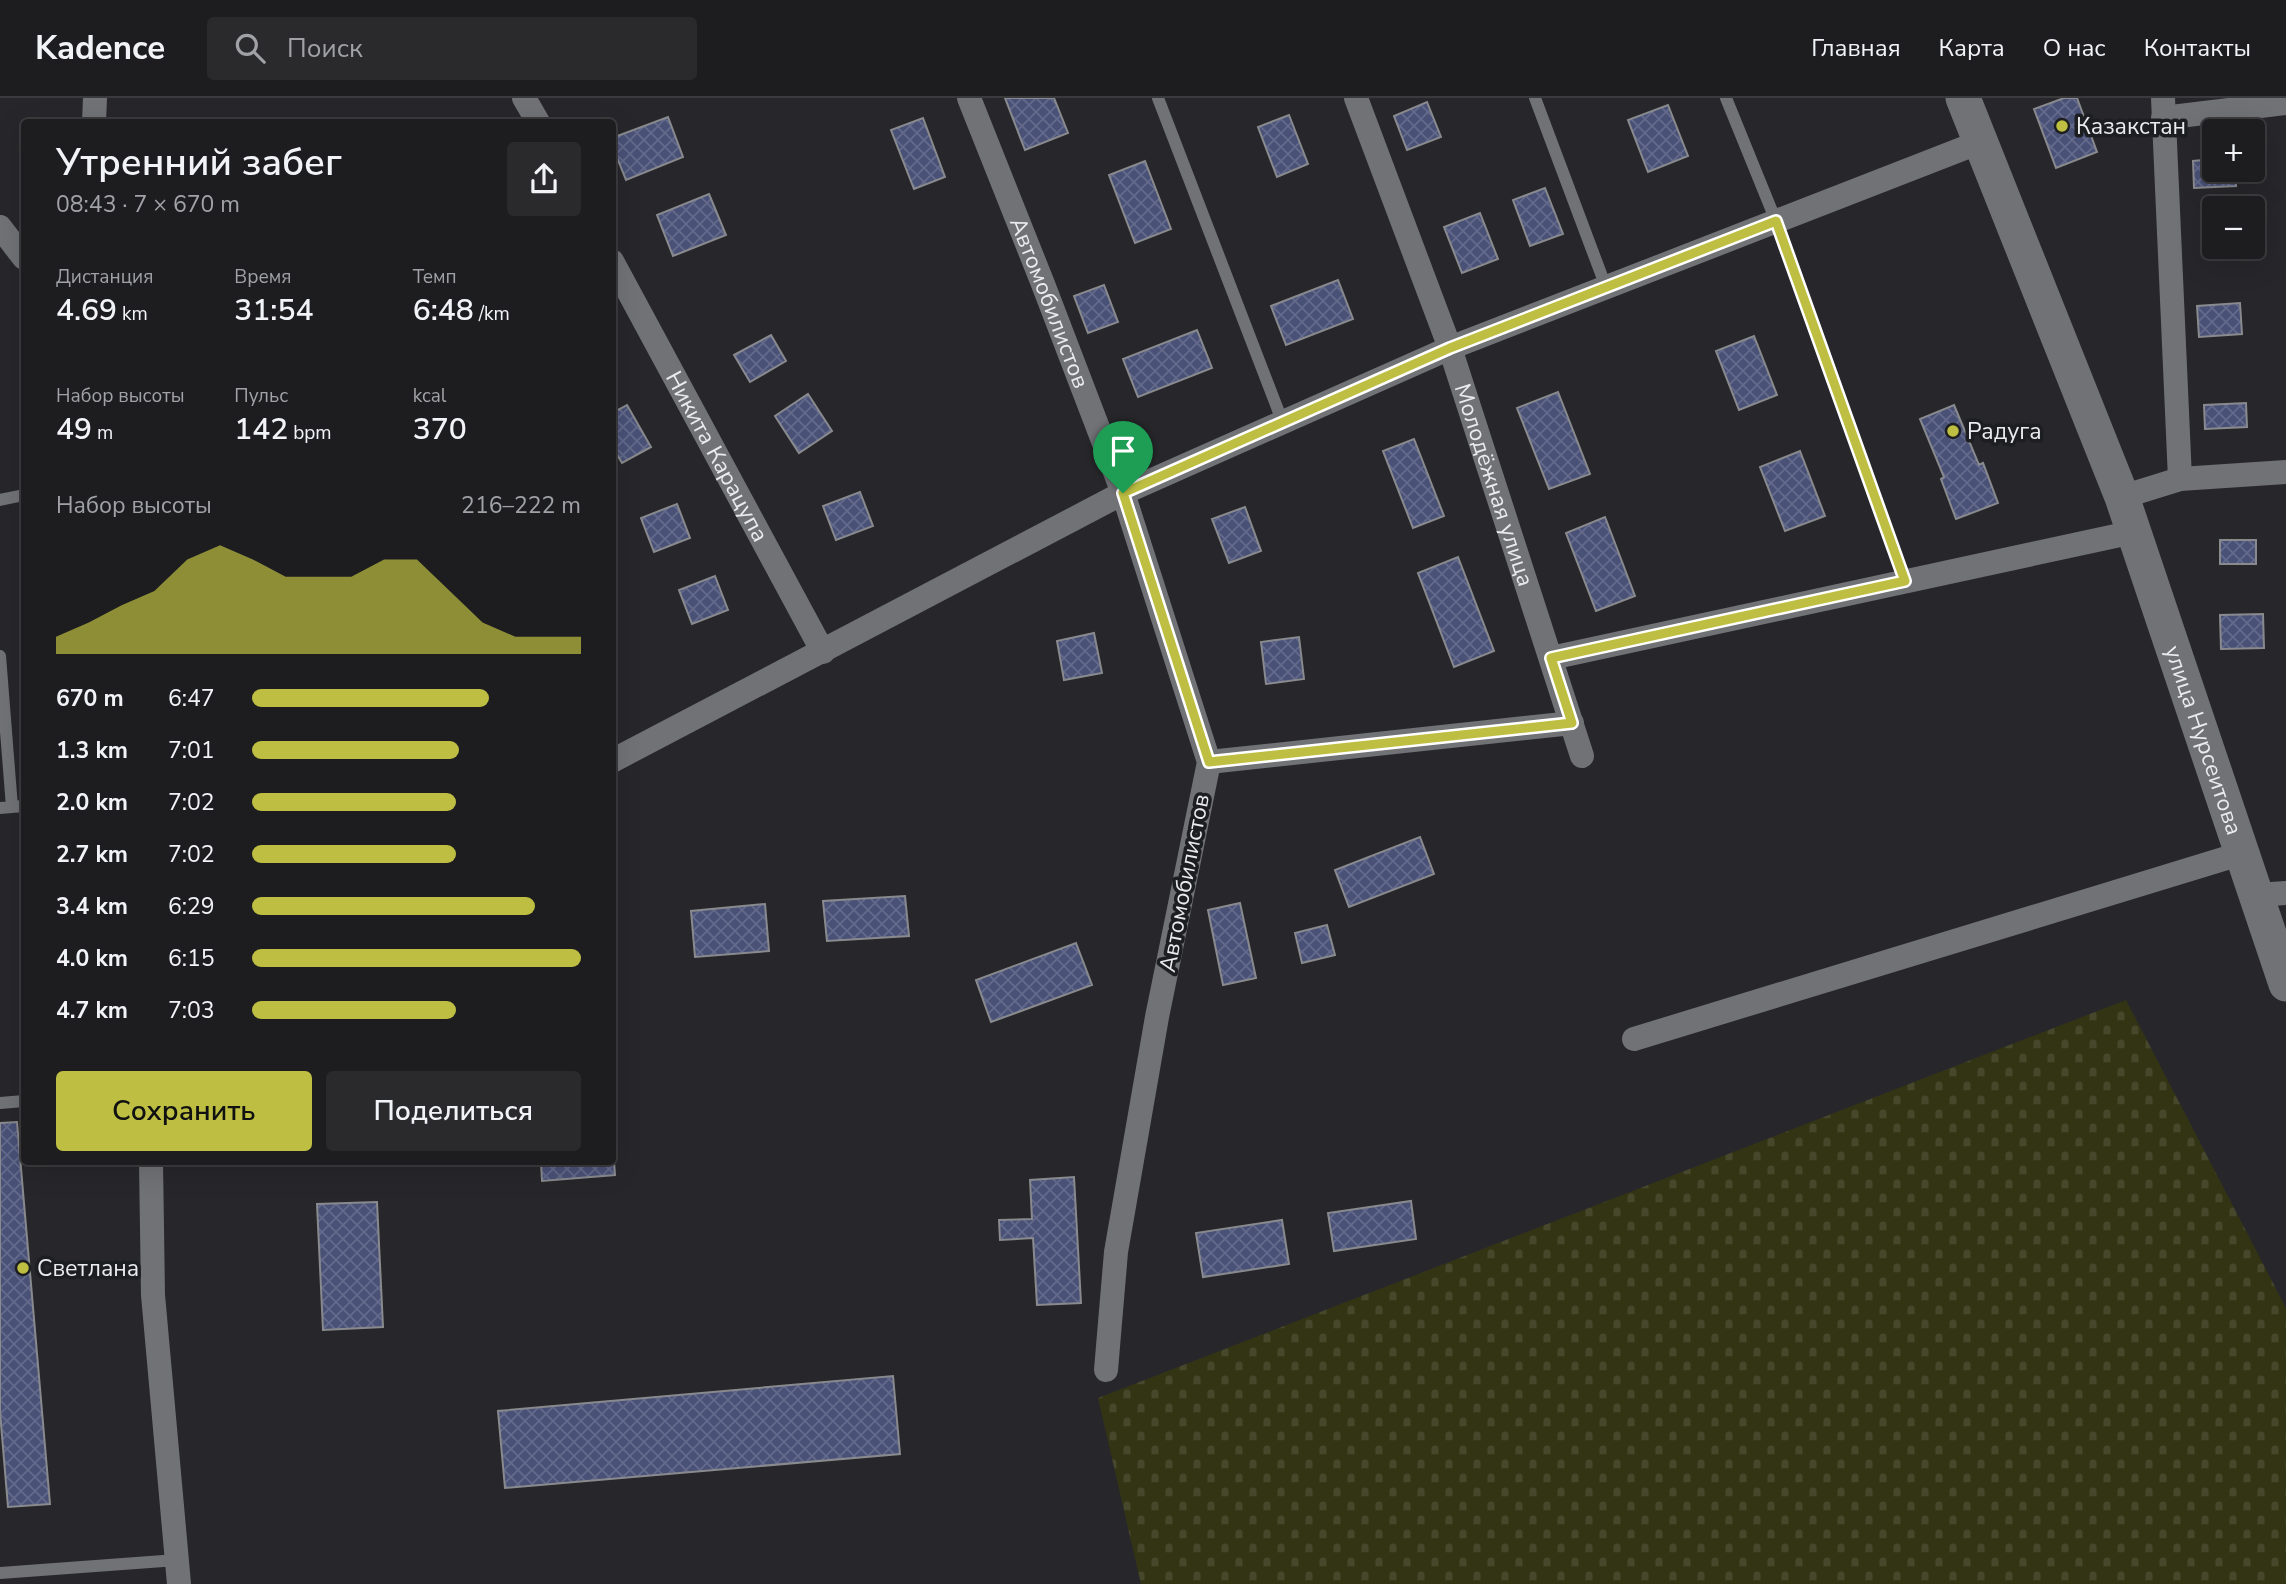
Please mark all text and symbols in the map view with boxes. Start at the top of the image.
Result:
search box [207,17,697,80]
text: Kadence [35,26,165,71]
icon: search [231,29,269,67]
text: Поиск [287,31,363,66]
text: Главная [1811,32,1901,64]
text: Карта [1939,32,2005,64]
text: О нас [2043,32,2106,64]
text: Контакты [2144,32,2251,64]
place label: Казакстан [2076,111,2186,142]
marker: Казакстан [2054,118,2070,134]
map controls [2202,119,2265,259]
button: + [2202,119,2265,182]
text: Утренний забег [56,137,342,188]
button: share [507,142,581,216]
text: 08:43 · 7 × 670 m [56,189,240,220]
button: − [2202,196,2265,259]
street label: Автомобилистов [1002,213,1096,393]
text: Дистанция [56,264,153,290]
text: Время [234,264,292,290]
text: Темп [413,264,457,290]
text: 4.69 [56,290,117,331]
text: 31:54 [234,290,313,331]
text: 6:48 [413,290,474,331]
text: km [117,301,148,327]
text: /km [474,301,510,327]
street label: Никита Карацупа [658,366,776,548]
street label: Молодёжная улица [1447,380,1541,590]
text: Набор высоты [56,383,185,409]
text: Пульс [234,383,288,409]
text: kcal [413,383,446,409]
text: 49 [56,409,92,450]
text: 142 [234,409,288,450]
text: 370 [413,409,467,450]
place label: Радуга [1967,416,2042,447]
text: m [92,420,113,446]
text: bpm [288,420,332,446]
pin [1093,421,1153,493]
marker: Радуга [1945,423,1961,439]
icon: arrive [1104,432,1142,470]
text: Набор высоты [56,490,212,521]
text: 216–222 m [461,490,581,521]
street label: улица Нурсеитова [2157,641,2250,839]
text: 670 m [56,683,124,714]
text: 6:47 [168,683,215,714]
text: 1.3 km [56,735,128,766]
text: 7:01 [168,735,215,766]
text: 2.0 km [56,787,128,818]
text: 7:02 [168,787,215,818]
street label: Автомобилистов [1152,791,1217,975]
text: 2.7 km [56,839,128,870]
text: 7:02 [168,839,215,870]
text: 3.4 km [56,891,128,922]
text: 6:29 [168,891,215,922]
text: 4.0 km [56,943,128,974]
text: 6:15 [168,943,215,974]
text: 4.7 km [56,995,128,1026]
text: 7:03 [168,995,215,1026]
button: Сохранить [56,1071,312,1151]
button: Поделиться [326,1071,581,1151]
place label: Светлана [37,1253,139,1284]
marker: Светлана [15,1260,31,1276]

